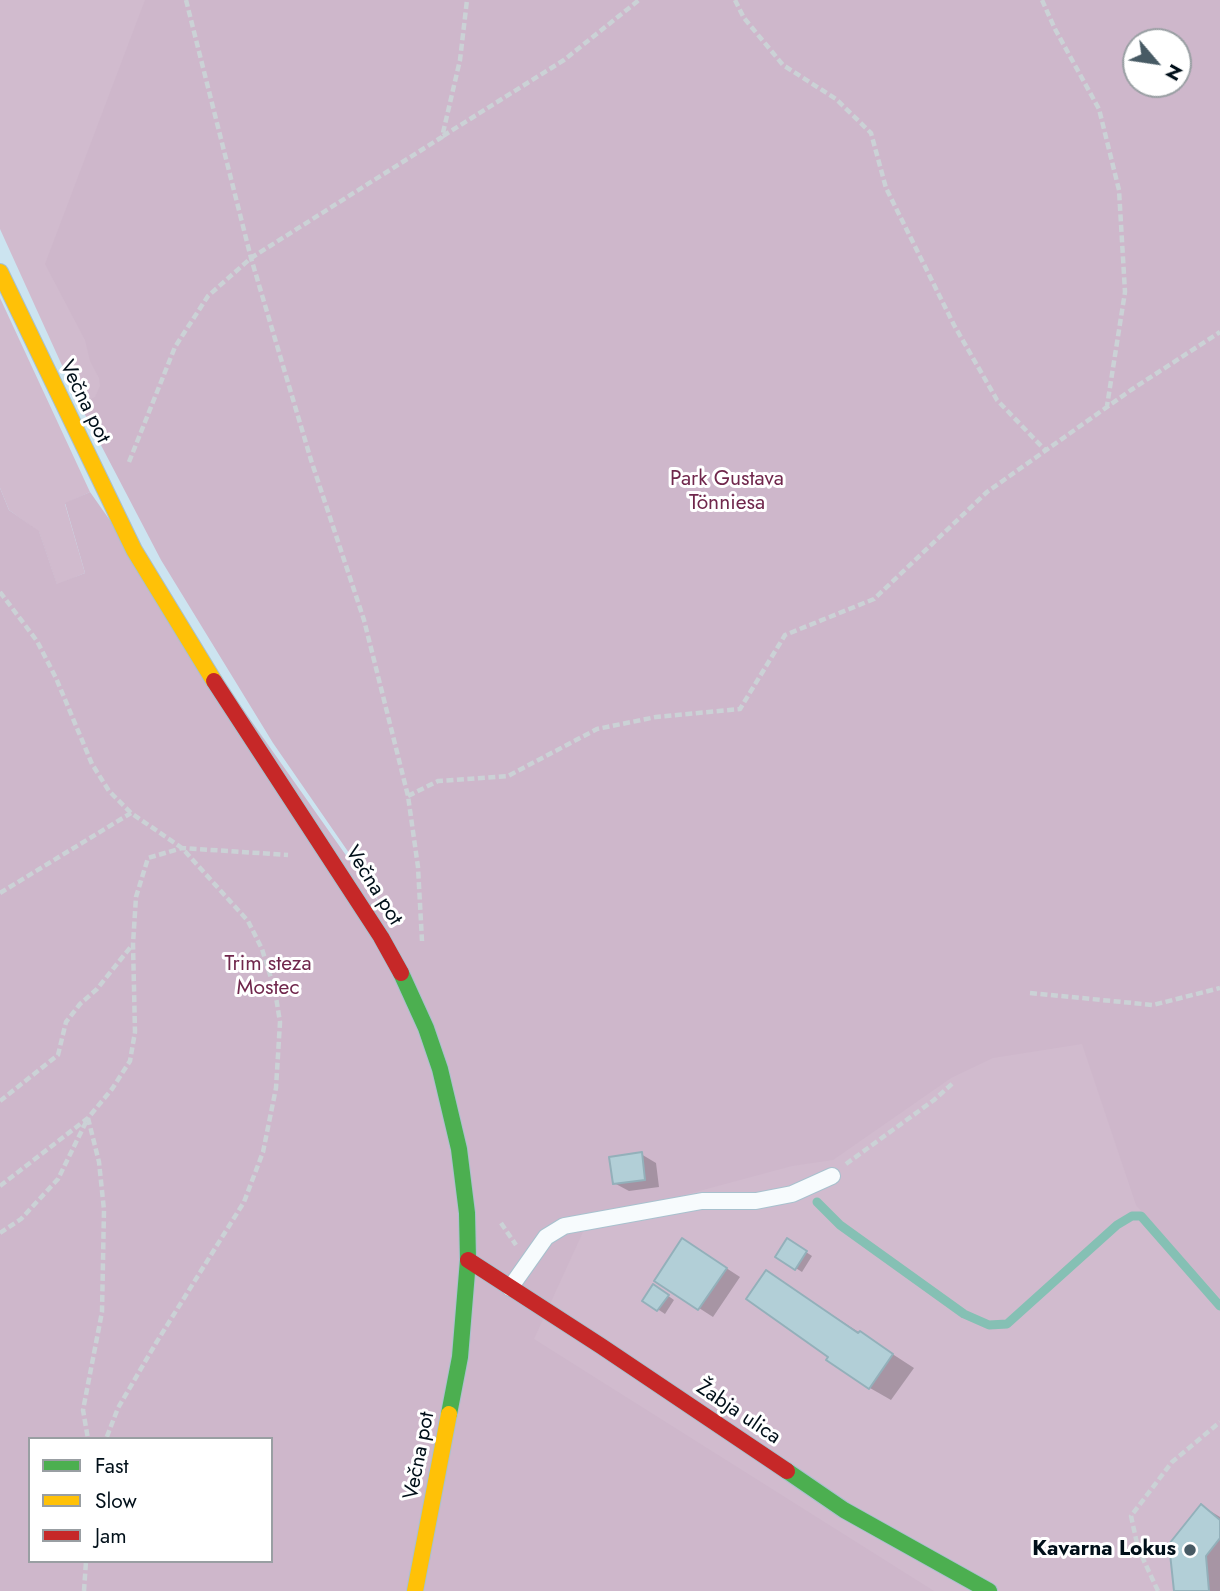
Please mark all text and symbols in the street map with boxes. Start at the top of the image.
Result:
north arrow [1122,28,1192,98]
text: N [1159,59,1190,86]
street label: Večna pot [53,357,115,447]
park label: Park Gustava Tönniesa [670,467,784,517]
street label: Večna pot [339,842,407,930]
park label: Trim steza Mostec [224,952,312,1002]
street label: Žabja ulica [691,1376,785,1450]
street label: Večna pot [399,1410,441,1502]
legend [28,1437,273,1563]
text: Fast [95,1451,128,1481]
text: Slow [95,1486,137,1516]
text: Jam [95,1521,127,1551]
place label: Kavarna Lokus [1032,1537,1176,1563]
marker: Kavarna Lokus [1182,1542,1198,1558]

